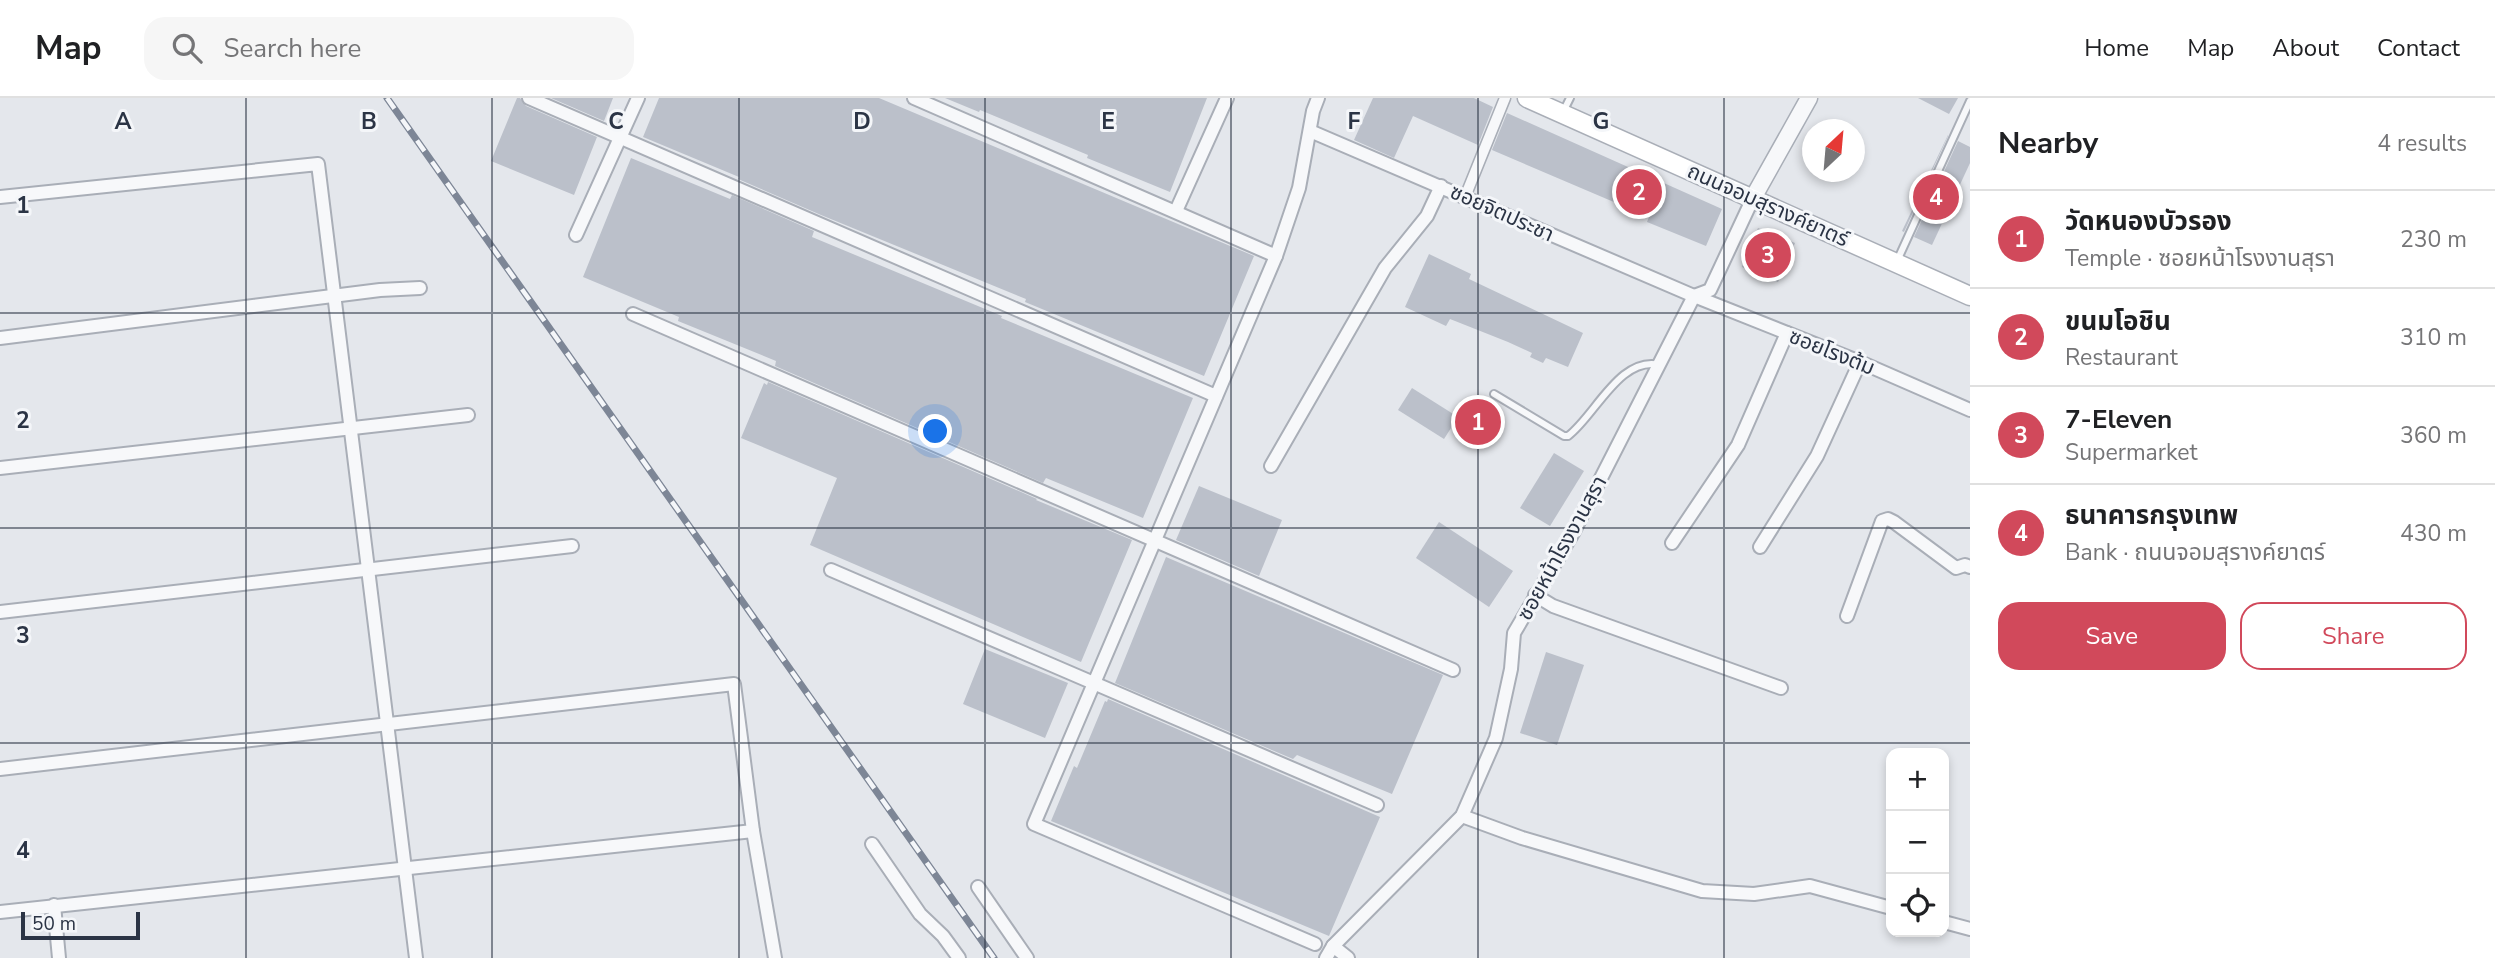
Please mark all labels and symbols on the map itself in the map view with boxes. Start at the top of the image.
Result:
text: A [114,106,132,137]
text: B [361,106,377,137]
text: C [608,106,624,137]
text: D [853,106,871,137]
text: E [1101,106,1115,137]
text: F [1348,106,1361,137]
text: G [1593,106,1609,137]
north arrow [1802,119,1865,182]
street label: ถนนจอมสุรางค์ยาตร์ [1683,157,1854,254]
pin: 2 [1616,166,1662,218]
pin: 4 [1913,171,1959,223]
street label: ซอยจิตประชา [1446,178,1558,248]
text: 1 [16,190,30,221]
pin: 3 [1745,229,1791,281]
street label: ซอยโรงต้ม [1785,322,1879,382]
pin: 1 [1455,396,1501,448]
text: 2 [16,405,30,436]
your location [918,414,952,448]
street label: ซอยหน้าโรงงานสุรา [1511,471,1613,625]
text: 3 [16,620,30,651]
text: 4 [16,835,30,866]
scale bar [21,909,140,941]

